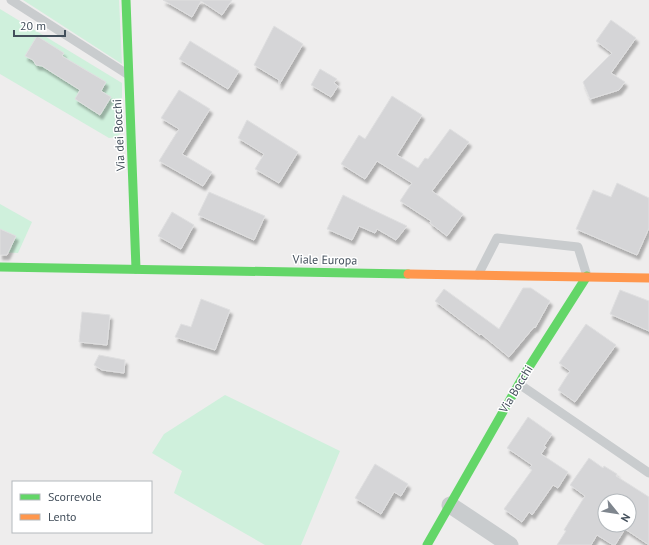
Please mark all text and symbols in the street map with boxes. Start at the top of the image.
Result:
scale bar [14,12,65,38]
text: 20 m [20,18,46,33]
street label: Via dei Bocchi [109,99,128,172]
street label: Viale Europa [292,251,357,268]
street label: Via Bocchi [495,362,536,416]
legend [12,481,152,533]
text: Scorrevole [48,489,102,504]
north arrow [597,493,637,533]
text: Lento [48,509,77,524]
text: N [618,511,634,525]

